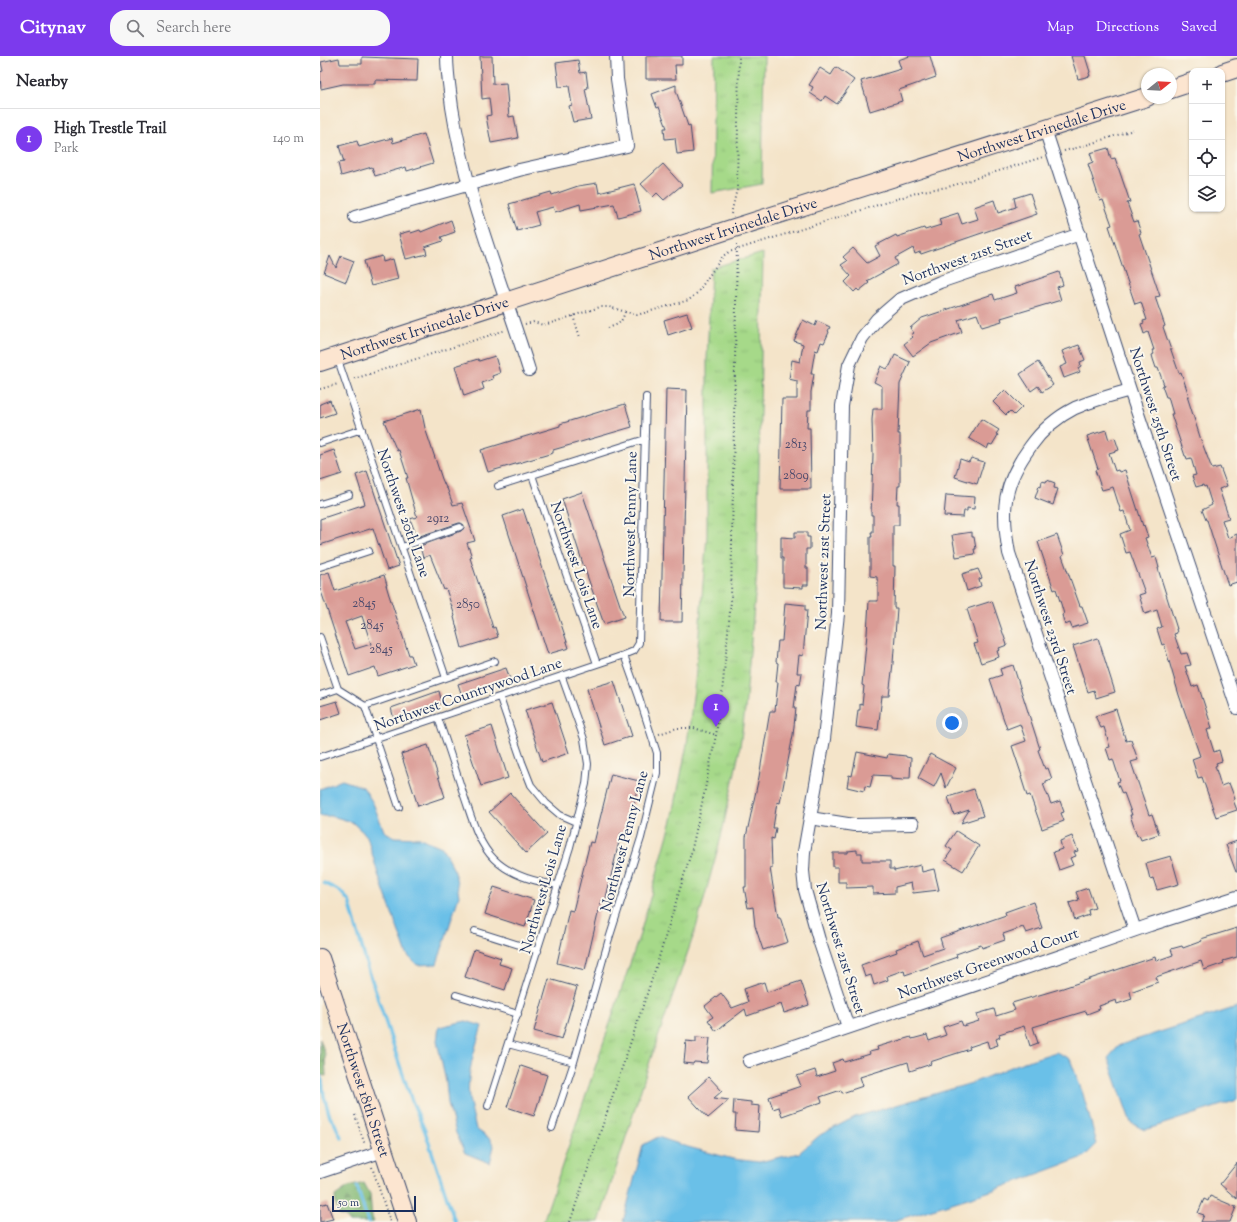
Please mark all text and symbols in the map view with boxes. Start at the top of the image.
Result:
search box [110,10,390,46]
text: Citynav [20,15,86,42]
icon: search [124,17,146,39]
text: Search here [156,18,231,39]
text: Map [1047,18,1074,38]
text: Directions [1096,18,1159,38]
text: Saved [1181,18,1217,38]
north arrow [1141,68,1177,104]
map controls [1189,68,1225,212]
button: + [1189,68,1225,104]
text: Nearby [16,70,68,94]
street label: Northwest Irvinedale Drive [955,95,1129,168]
button: − [1189,104,1225,140]
text: High Trestle Trail [54,119,167,140]
text: 1 [27,130,31,148]
text: 140 m [273,130,304,148]
text: Park [54,140,79,158]
button: locate [1189,140,1225,176]
button: layers [1189,176,1225,212]
street label: Northwest Irvinedale Drive [647,193,820,267]
street label: Northwest 21st Street [900,225,1035,292]
street label: Northwest Irvinedale Drive [338,293,512,367]
street label: Northwest 25th Street [1123,345,1186,484]
house number: 2813 [785,436,807,454]
street label: Northwest 20th Lane [371,446,434,581]
street label: Northwest Penny Lane [620,451,643,597]
house number: 2809 [783,467,809,485]
street label: Northwest 21st Street [812,494,837,631]
street label: Northwest Lois Lane [544,499,607,632]
house number: 2912 [427,510,449,528]
street label: Northwest 23rd Street [1018,557,1081,697]
house number: 2845 [352,595,376,613]
house number: 2850 [456,596,480,614]
house number: 2845 [360,617,384,635]
house number: 2845 [369,641,393,659]
street label: Northwest Countrywood Lane [372,653,565,737]
pin: 1 [703,694,729,727]
your location [942,713,962,733]
street label: Northwest Penny Lane [596,768,654,915]
street label: Northwest Lois Lane [516,822,573,957]
street label: Northwest 21st Street [810,880,870,1017]
street label: Northwest Greenwood Court [895,924,1082,1005]
street label: Northwest 18th Street [330,1021,394,1160]
scale bar [332,1194,416,1213]
text: 50 m [338,1195,359,1211]

